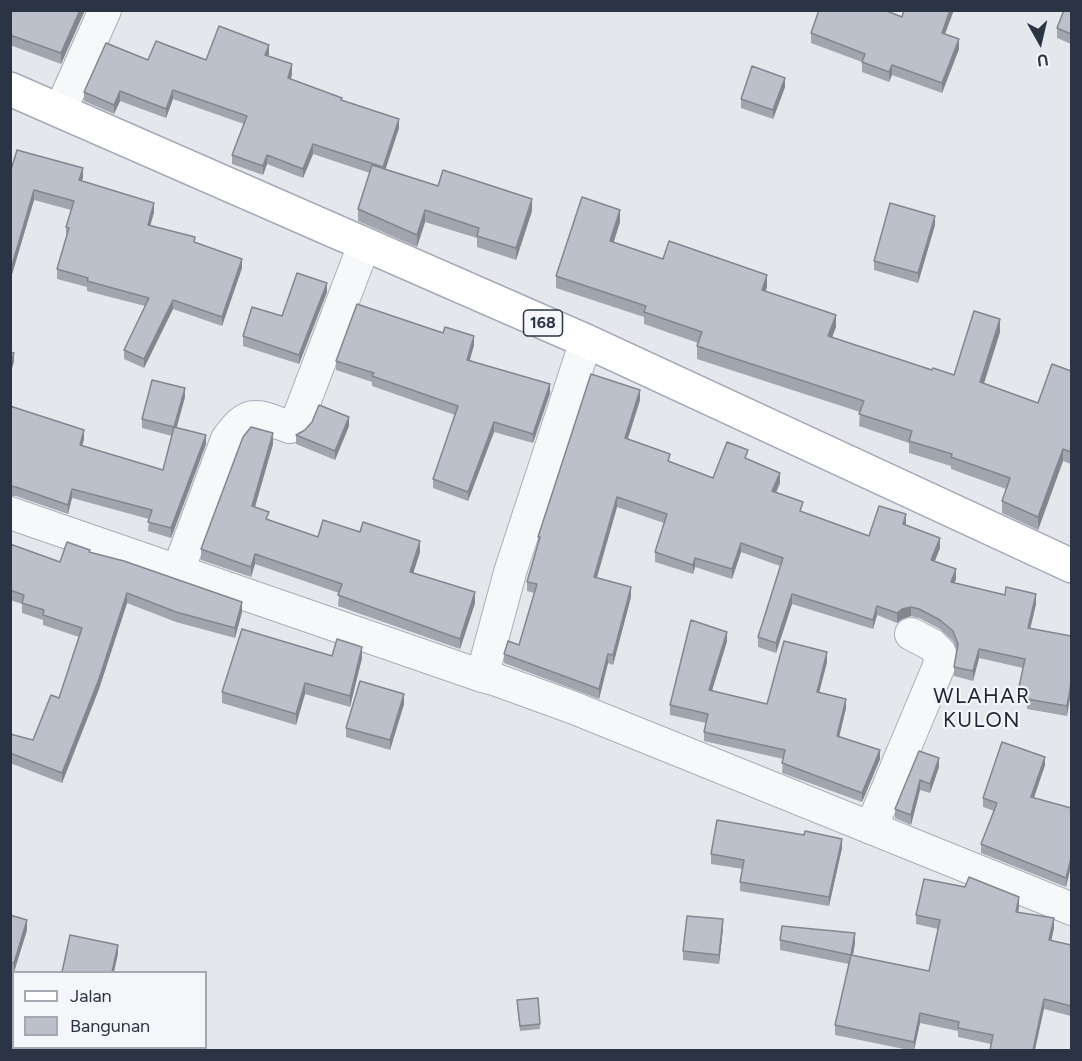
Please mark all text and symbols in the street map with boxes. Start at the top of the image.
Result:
north arrow [1010,12,1070,72]
text: U [1036,50,1049,71]
road number: 168 [524,310,562,336]
district label: WLAHAR KULON [933,684,1031,734]
legend [12,971,207,1049]
text: Jalan [70,985,112,1007]
text: Bangunan [70,1015,150,1037]

